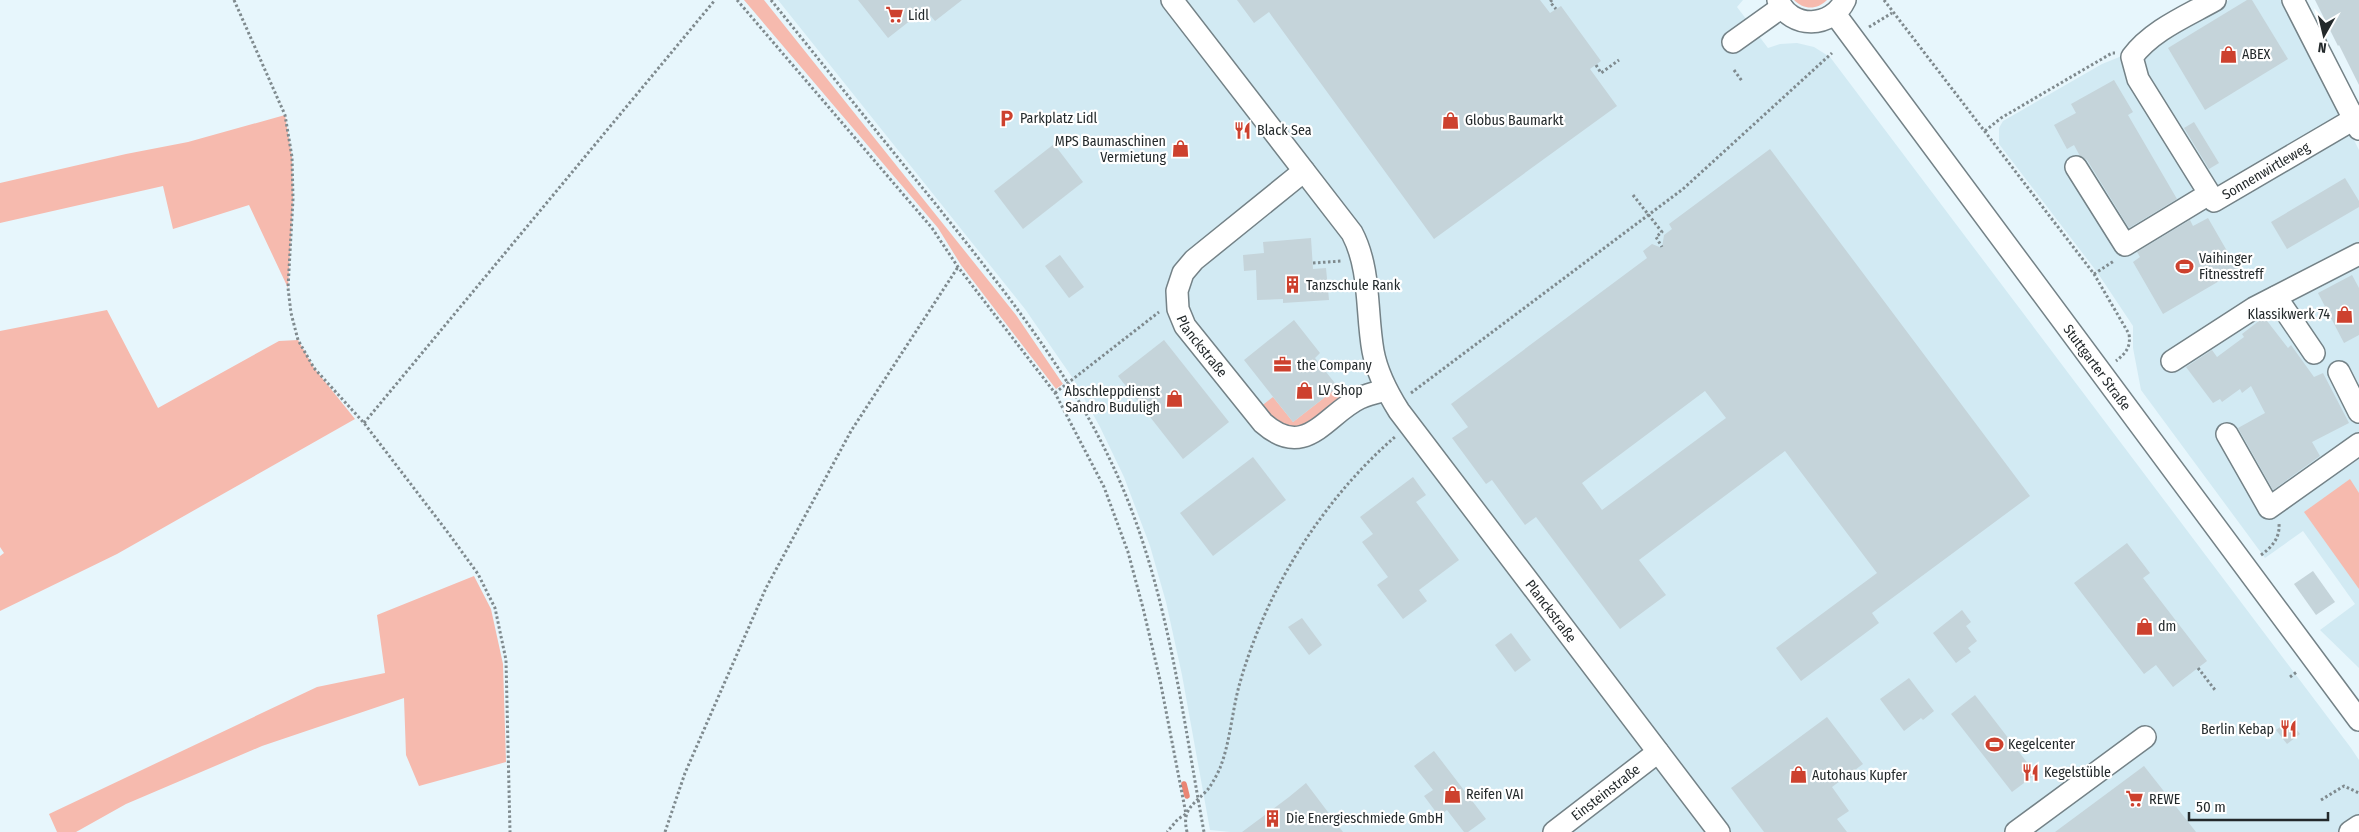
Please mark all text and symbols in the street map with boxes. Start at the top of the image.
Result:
supermarket icon: Lidl [884,5,904,25]
place label: Lidl [908,7,929,24]
north arrow [2299,10,2349,60]
text: N [2317,38,2328,56]
shop icon: ABEX [2218,44,2238,64]
place label: ABEX [2242,46,2271,63]
parking icon: Parkplatz Lidl [996,108,1016,128]
place label: Parkplatz Lidl [1020,110,1097,127]
shop icon: Globus Baumarkt [1441,110,1461,130]
place label: Globus Baumarkt [1465,112,1564,129]
restaurant icon: Black Sea [1233,120,1253,140]
place label: Black Sea [1257,122,1312,139]
place label: MPS Baumaschinen Vermietung [1055,133,1166,166]
shop icon: MPS Baumaschinen Vermietung [1170,139,1190,159]
street label: Sonnenwirtleweg [2219,139,2313,203]
place label: Vaihinger Fitnesstreff [2199,250,2265,283]
sports icon: Vaihinger Fitnesstreff [2175,256,2195,276]
building icon: Tanzschule Rank [1282,275,1302,295]
place label: Tanzschule Rank [1306,277,1401,294]
shop icon: Klassikwerk 74 [2334,304,2354,324]
place label: Klassikwerk 74 [2248,306,2330,323]
street label: Planckstraße [1173,313,1231,381]
street label: Stuttgarter Straße [2059,321,2134,414]
office icon: the Company [1273,355,1293,375]
place label: the Company [1297,357,1373,374]
shop icon: LV Shop [1294,380,1314,400]
place label: LV Shop [1318,382,1363,399]
place label: Abschleppdienst Sandro Buduligh [1065,383,1160,416]
shop icon: Abschleppdienst Sandro Buduligh [1164,389,1184,409]
street label: Planckstraße [1521,577,1580,646]
shop icon: dm [2134,616,2154,636]
place label: dm [2158,618,2176,635]
restaurant icon: Berlin Kebap [2278,719,2298,739]
place label: Berlin Kebap [2201,721,2274,738]
sports icon: Kegelcenter [1984,734,2004,754]
place label: Kegelcenter [2008,736,2075,753]
street label: Einsteinstraße [1568,761,1644,825]
restaurant icon: Kegelstüble [2020,762,2040,782]
place label: Kegelstüble [2044,764,2111,781]
shop icon: Autohaus Kupfer [1788,765,1808,785]
place label: Autohaus Kupfer [1812,767,1907,784]
shop icon: Reifen VAI [1442,784,1462,804]
place label: Reifen VAI [1466,786,1524,803]
supermarket icon: REWE [2125,789,2145,809]
scale bar [2189,790,2328,822]
place label: REWE [2149,791,2181,808]
text: 50 m [2196,798,2226,816]
building icon: Die Energieschmiede GmbH [1262,808,1282,828]
place label: Die Energieschmiede GmbH [1286,810,1443,827]

